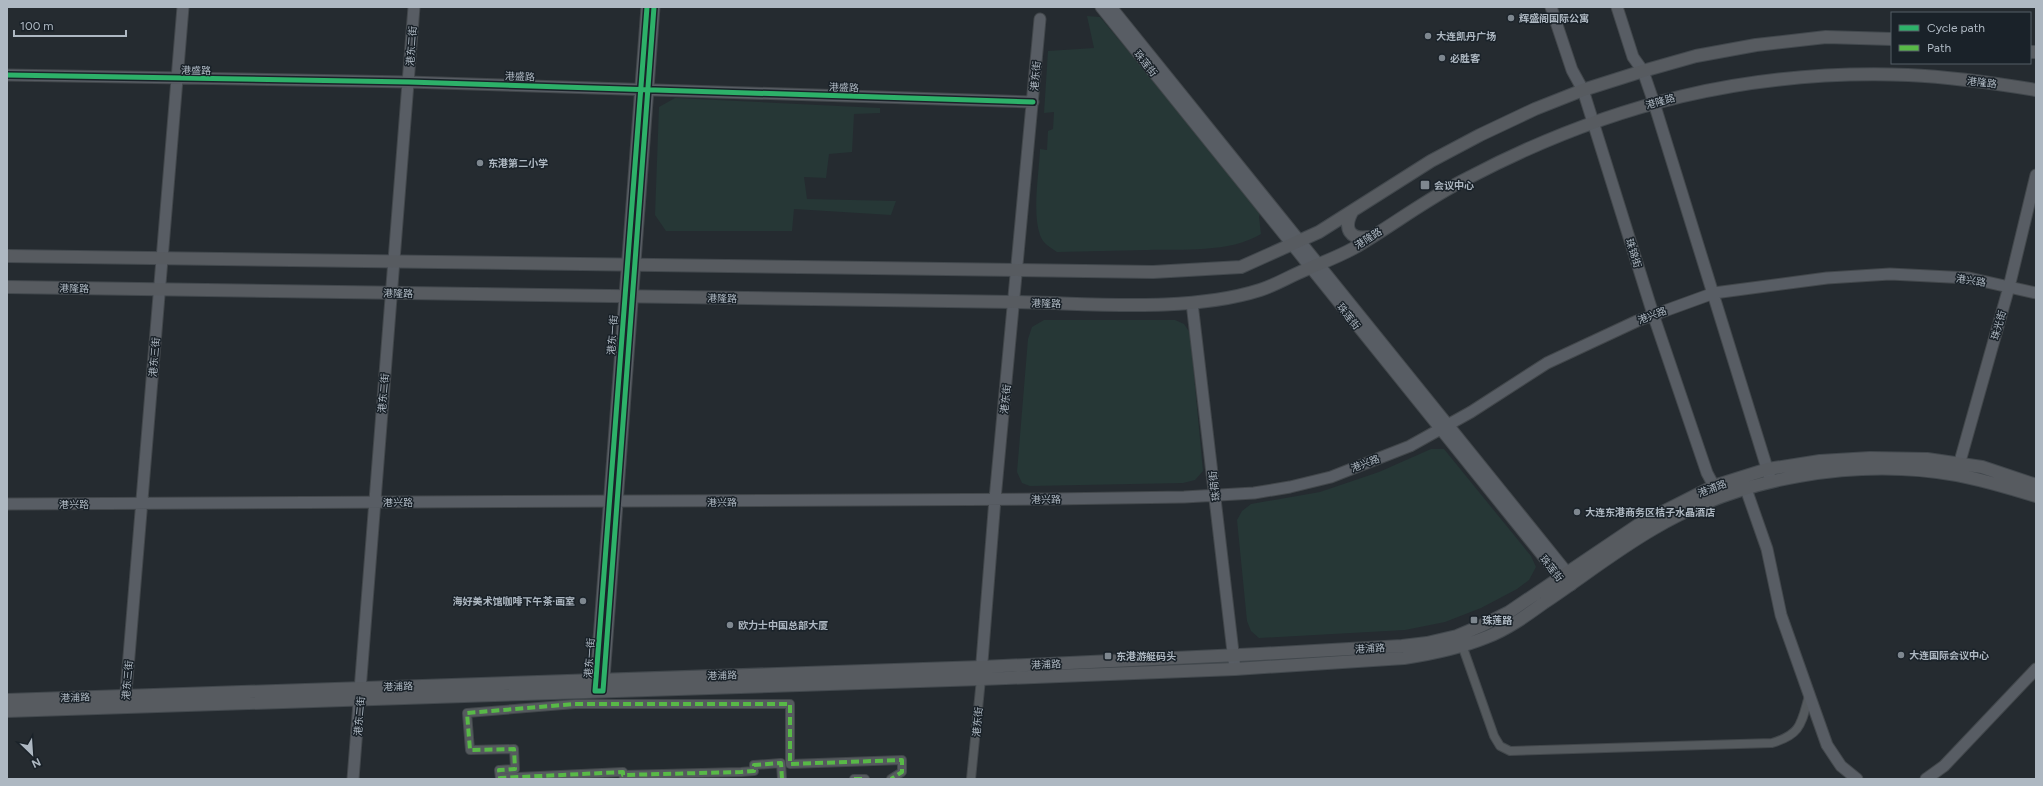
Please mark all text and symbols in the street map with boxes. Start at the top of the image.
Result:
scale bar [14,12,126,38]
place label: 辉盛阁国际公寓 [1519,12,1589,25]
legend [1891,12,2031,64]
marker: 辉盛阁国际公寓 [1506,13,1516,23]
text: 100 m [20,19,54,33]
text: Cycle path [1927,21,1985,35]
street label: 港东二街 [404,26,419,66]
place label: 大连凯丹广场 [1436,30,1496,43]
marker: 大连凯丹广场 [1423,31,1433,41]
text: Path [1927,41,1951,55]
street label: 珠莲街 [1131,48,1160,79]
place label: 必胜客 [1450,52,1481,65]
marker: 必胜客 [1437,53,1447,63]
street label: 港东街 [1028,61,1043,92]
street label: 港盛路 [181,64,211,77]
street label: 港盛路 [505,69,535,84]
street label: 港隆路 [1966,74,1998,91]
street label: 港盛路 [829,80,859,95]
street label: 港隆路 [1644,91,1676,112]
place label: 东港第二小学 [488,157,548,170]
marker: 东港第二小学 [475,158,485,168]
marker: 会议中心 [1419,179,1431,191]
place label: 会议中心 [1434,179,1474,192]
street label: 港隆路 [1352,225,1384,252]
street label: 珠锦街 [1623,237,1644,269]
street label: 港兴路 [1955,272,1987,289]
street label: 港隆路 [59,282,89,295]
street label: 港隆路 [383,287,413,300]
street label: 港隆路 [707,292,737,305]
street label: 港隆路 [1031,297,1061,310]
street label: 珠莲街 [1334,301,1363,332]
street label: 港兴路 [1636,304,1669,327]
street label: 珠光街 [1988,309,2009,341]
street label: 港东一街 [605,315,620,355]
street label: 港东三街 [146,337,163,378]
street label: 港东二街 [375,373,392,414]
street label: 港东街 [997,383,1014,415]
street label: 港兴路 [1349,452,1382,475]
street label: 珠荷街 [1206,470,1223,502]
street label: 港浦路 [1696,477,1729,500]
street label: 港兴路 [1031,493,1061,506]
street label: 港兴路 [383,496,413,509]
street label: 港兴路 [707,496,737,509]
street label: 港兴路 [59,498,89,511]
place label: 大连东港商务区桔子水晶酒店 [1585,506,1715,519]
marker: 大连东港商务区桔子水晶酒店 [1572,507,1582,517]
street label: 珠莲街 [1537,553,1566,584]
place label: 海好美术馆咖啡下午茶·画室 [452,595,575,608]
marker: 海好美术馆咖啡下午茶·画室 [578,596,588,606]
place label: 珠莲路 [1482,614,1513,627]
marker: 珠莲路 [1469,615,1479,625]
place label: 欧力士中国总部大厦 [738,619,828,632]
marker: 欧力士中国总部大厦 [725,620,735,630]
street label: 港东一街 [582,638,597,678]
street label: 港浦路 [1355,641,1385,656]
place label: 大连国际会议中心 [1909,649,1989,662]
place label: 东港游艇码头 [1116,650,1176,663]
marker: 大连国际会议中心 [1896,650,1906,660]
marker: 东港游艇码头 [1103,651,1113,661]
street label: 港浦路 [1031,657,1061,672]
street label: 港东三街 [119,660,136,701]
street label: 港浦路 [707,668,737,683]
street label: 港浦路 [383,679,413,694]
street label: 港浦路 [60,690,90,705]
street label: 港东二街 [351,696,368,737]
street label: 港东街 [970,707,985,738]
north arrow [12,734,52,774]
text: N [29,755,43,770]

